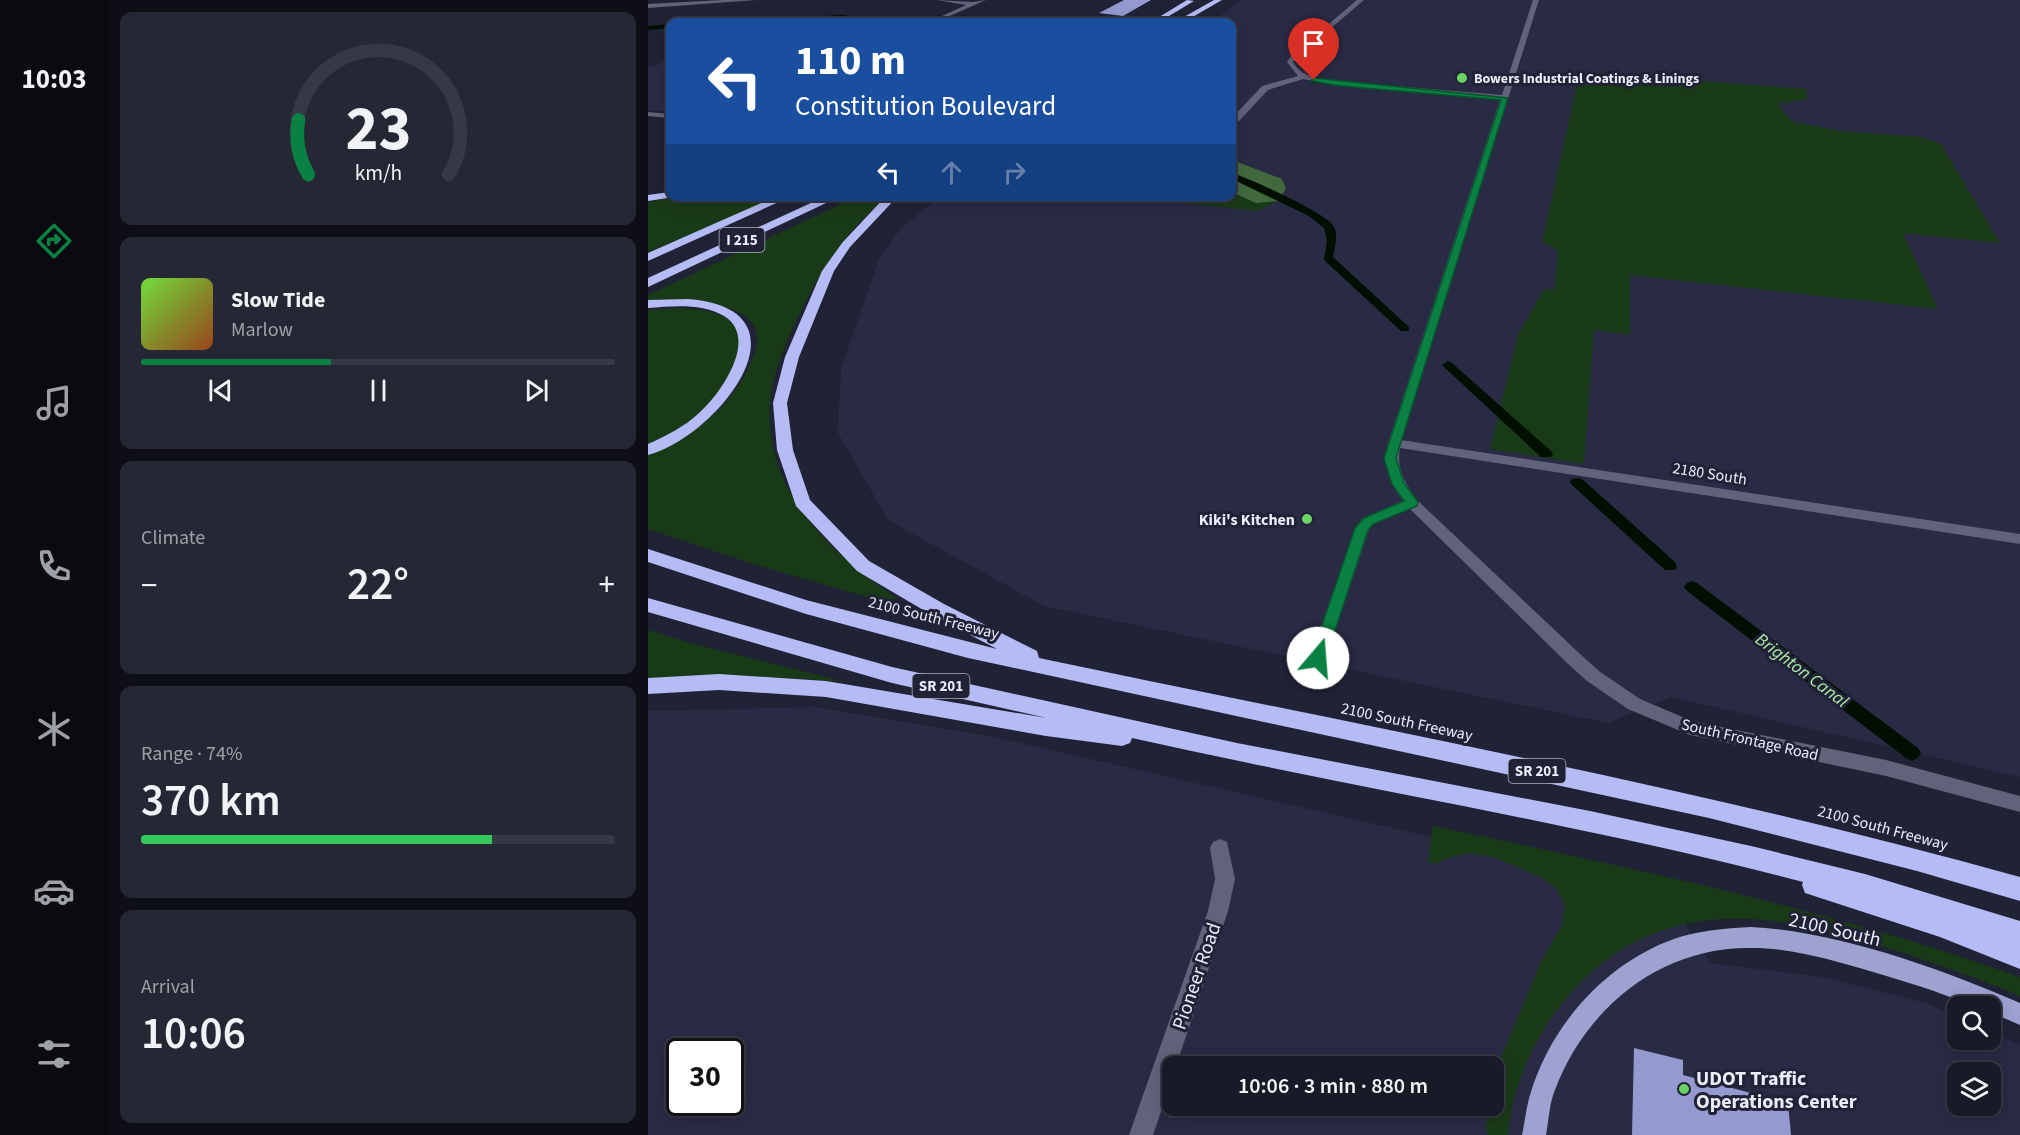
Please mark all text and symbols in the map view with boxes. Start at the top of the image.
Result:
pin [1288,18,1339,80]
icon: arrive [1297,27,1330,60]
text: 110 m [795,31,906,91]
icon: left [696,42,774,120]
text: 10:03 [21,60,87,99]
place label: Bowers Industrial Coatings & Linings [1474,69,1699,89]
marker: Bowers Industrial Coatings & Linings [1455,71,1469,85]
text: 23 [345,85,411,174]
text: Constitution Boulevard [795,87,1056,126]
icon: left [872,156,905,189]
icon: ahead [935,156,968,189]
icon: right [998,156,1031,189]
text: km/h [354,159,402,190]
icon: directions [33,220,75,262]
road number: I 215 [720,228,764,252]
text: Slow Tide [231,284,325,316]
text: Marlow [231,316,293,344]
icon: previous [204,374,237,407]
icon: pause [362,374,395,407]
icon: next [520,374,553,407]
icon: music [33,382,75,424]
street label: 2180 South [1671,457,1749,491]
place label: Kiki's Kitchen [1199,509,1295,531]
marker: Kiki's Kitchen [1300,512,1314,526]
text: Climate [141,524,205,552]
icon: phone [33,545,75,587]
text: 22° [347,553,409,617]
text: − [141,562,157,609]
text: + [599,562,615,609]
street label: 2100 South Freeway [866,591,1002,645]
position arrow [1286,626,1350,690]
water label: Brighton Canal [1750,627,1854,714]
road number: SR 201 [912,674,970,698]
street label: 2100 South Freeway [1339,697,1475,747]
icon: climate [33,708,75,750]
street label: South Frontage Road [1679,713,1821,766]
text: Range · 74% [141,740,242,768]
road number: SR 201 [1508,759,1566,783]
text: 370 km [141,769,281,833]
street label: 2100 South Freeway [1815,800,1951,856]
icon: car [33,870,75,912]
street label: 2100 South [1786,906,1884,954]
street label: Pioneer Road [1166,919,1228,1034]
text: Arrival [141,973,195,1001]
map controls [1947,996,2001,1116]
button: search [1947,996,2001,1050]
text: 10:06 [141,1002,246,1066]
icon: filters [33,1033,75,1075]
speed limit sign: 30 [666,1038,744,1116]
button: layers [1947,1062,2001,1116]
place label: UDOT Traffic Operations Center [1696,1065,1857,1116]
text: 10:06 · 3 min · 880 m [1238,1070,1428,1102]
marker: UDOT Traffic Operations Center [1677,1082,1691,1096]

